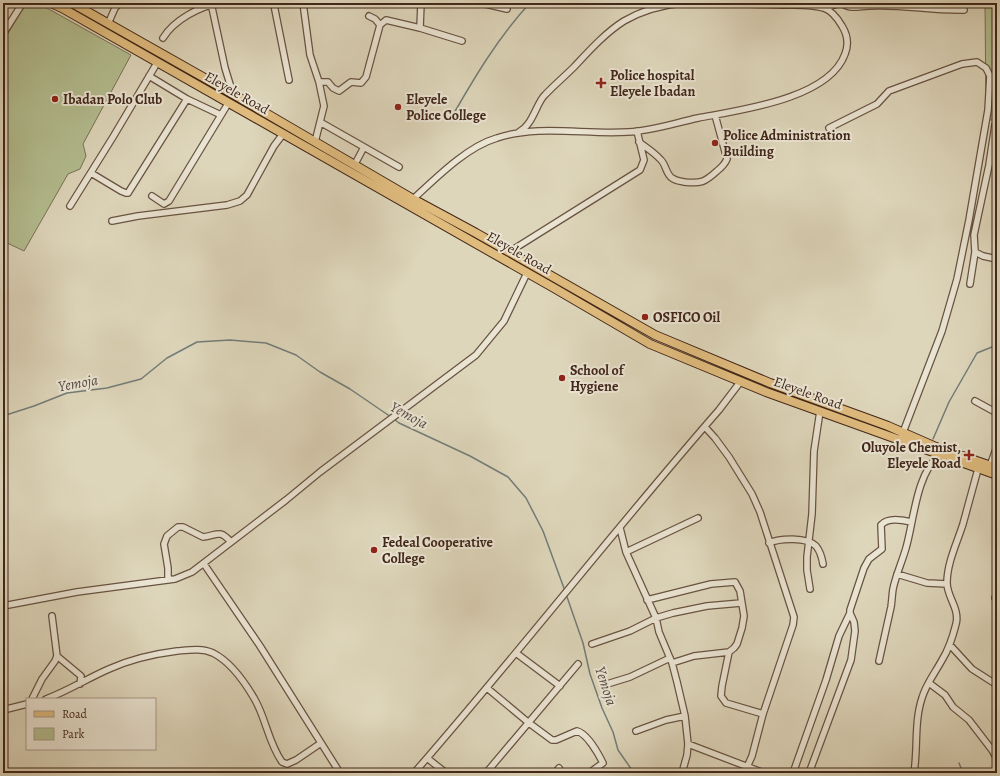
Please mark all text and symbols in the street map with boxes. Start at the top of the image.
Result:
place label: Police hospital Eleyele Ibadan [610,66,695,101]
street label: Eleyele Road [201,67,273,119]
marker: Police hospital Eleyele Ibadan [595,77,607,89]
place label: Ibadan Polo Club [63,90,162,109]
place label: Eleyele Police College [406,90,487,125]
marker: Ibadan Polo Club [50,94,60,104]
marker: Eleyele Police College [393,102,403,112]
place label: Police Administration Building [723,126,851,161]
marker: Police Administration Building [710,138,720,148]
street label: Eleyele Road [483,227,555,279]
place label: OSFICO Oil [653,308,720,327]
marker: OSFICO Oil [640,312,650,322]
place label: School of Hygiene [570,361,626,396]
water label: Yemoja [56,370,100,396]
street label: Eleyele Road [771,372,845,414]
marker: School of Hygiene [557,373,567,383]
water label: Yemoja [387,397,431,434]
place label: Oluyole Chemist, Eleyele Road [861,438,961,473]
marker: Oluyole Chemist, Eleyele Road [964,450,974,460]
place label: Fedeal Cooperative College [382,533,493,568]
marker: Fedeal Cooperative College [369,545,379,555]
water label: Yemoja [590,664,622,708]
legend [26,698,156,750]
text: Road [62,706,88,722]
text: Park [62,726,85,742]

